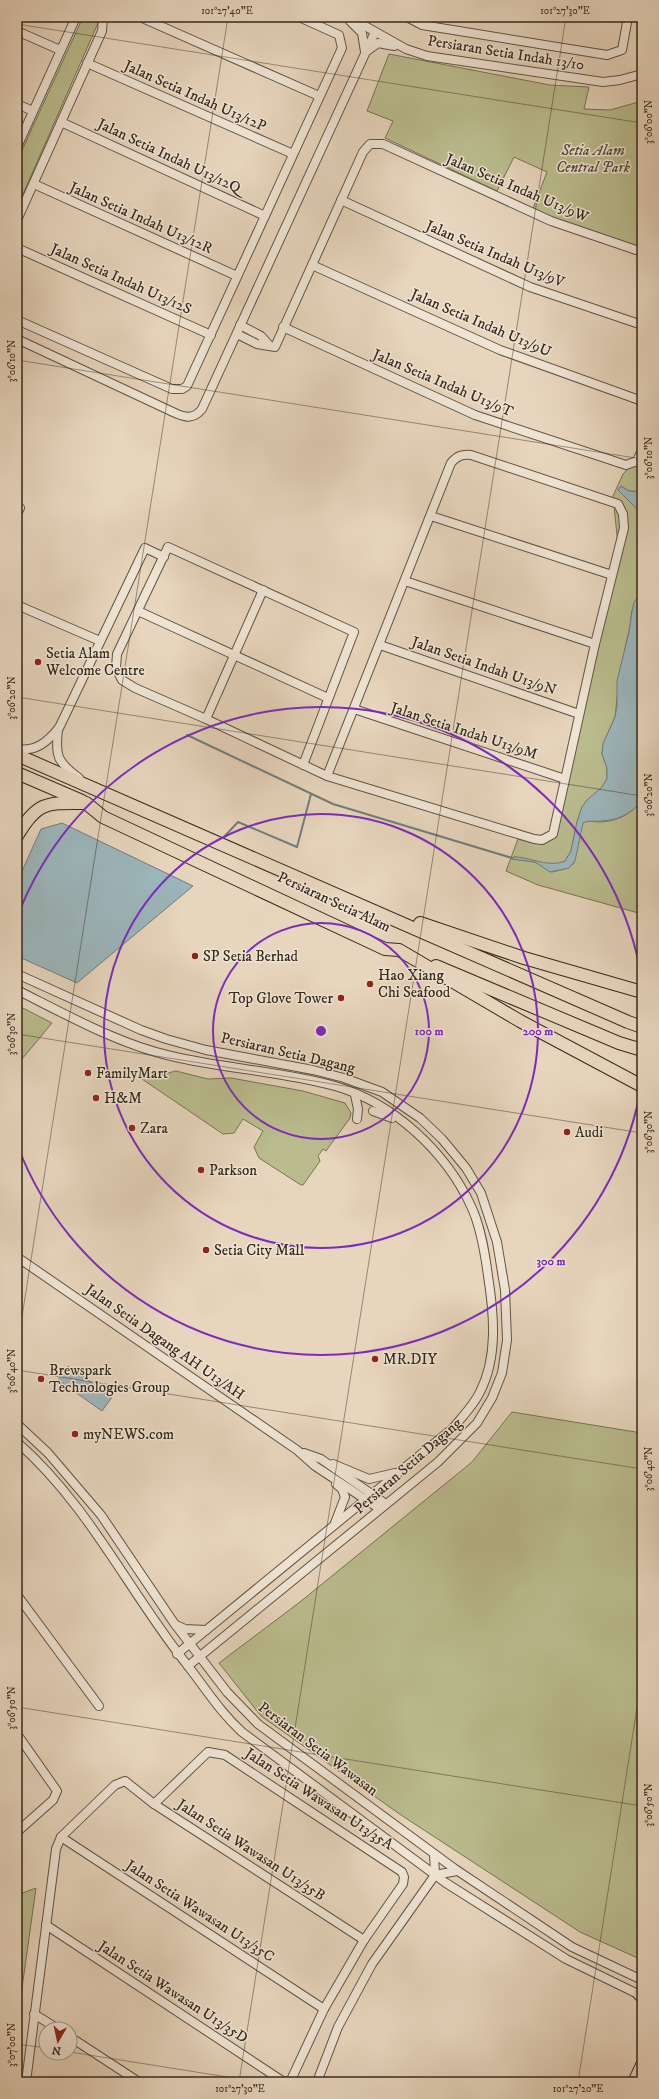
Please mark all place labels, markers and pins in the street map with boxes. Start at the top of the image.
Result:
place label: Setia Alam Welcome Centre [45,644,145,680]
marker: Setia Alam Welcome Centre [33,657,43,667]
place label: SP Setia Berhad [203,947,299,966]
marker: SP Setia Berhad [190,951,200,961]
place label: Hao Xiang Chi Seafood [378,966,451,1002]
marker: Hao Xiang Chi Seafood [365,979,375,989]
place label: Top Glove Tower [229,989,333,1008]
marker: Top Glove Tower [336,993,346,1003]
centre of rings [314,1024,328,1038]
place label: FamilyMart [96,1064,168,1083]
marker: FamilyMart [83,1068,93,1078]
place label: H&M [104,1089,142,1108]
marker: H&M [91,1093,101,1103]
place label: Zara [140,1119,169,1138]
marker: Zara [127,1123,137,1133]
place label: Audi [575,1123,603,1142]
marker: Audi [562,1127,572,1137]
place label: Parkson [209,1161,257,1180]
marker: Parkson [196,1165,206,1175]
place label: Setia City Mall [214,1241,305,1260]
marker: Setia City Mall [201,1245,211,1255]
place label: MR.DIY [383,1350,438,1369]
marker: MR.DIY [370,1354,380,1364]
place label: Brewspark Technologies Group [49,1361,170,1397]
marker: Brewspark Technologies Group [36,1374,46,1384]
place label: myNEWS.com [83,1425,174,1444]
marker: myNEWS.com [70,1429,80,1439]

